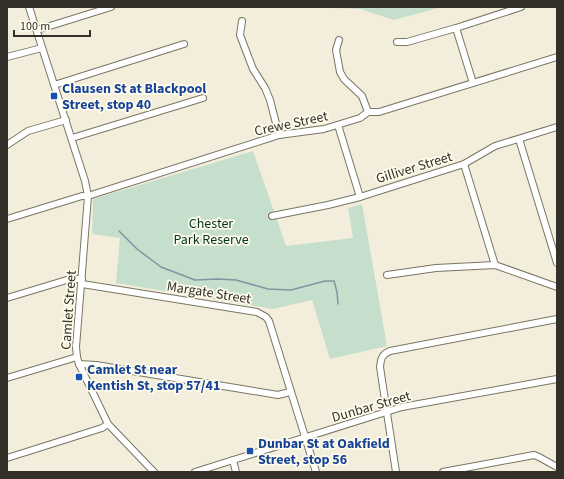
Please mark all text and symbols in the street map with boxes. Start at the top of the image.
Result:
scale bar [14,12,90,38]
text: 100 m [20,18,50,35]
place label: Clausen St at Blackpool Street, stop 40 [62,79,206,115]
marker: Clausen St at Blackpool Street, stop 40 [49,91,59,101]
street label: Crewe Street [253,106,330,142]
street label: Gilliver Street [374,147,455,189]
park label: Chester Park Reserve [173,214,249,250]
street label: Camlet Street [56,269,82,350]
street label: Margate Street [165,276,253,310]
place label: Camlet St near Kentish St, stop 57/41 [87,360,220,396]
marker: Camlet St near Kentish St, stop 57/41 [74,372,84,382]
street label: Dunbar Street [329,386,413,428]
place label: Dunbar St at Oakfield Street, stop 56 [258,434,390,470]
marker: Dunbar St at Oakfield Street, stop 56 [245,446,255,456]

